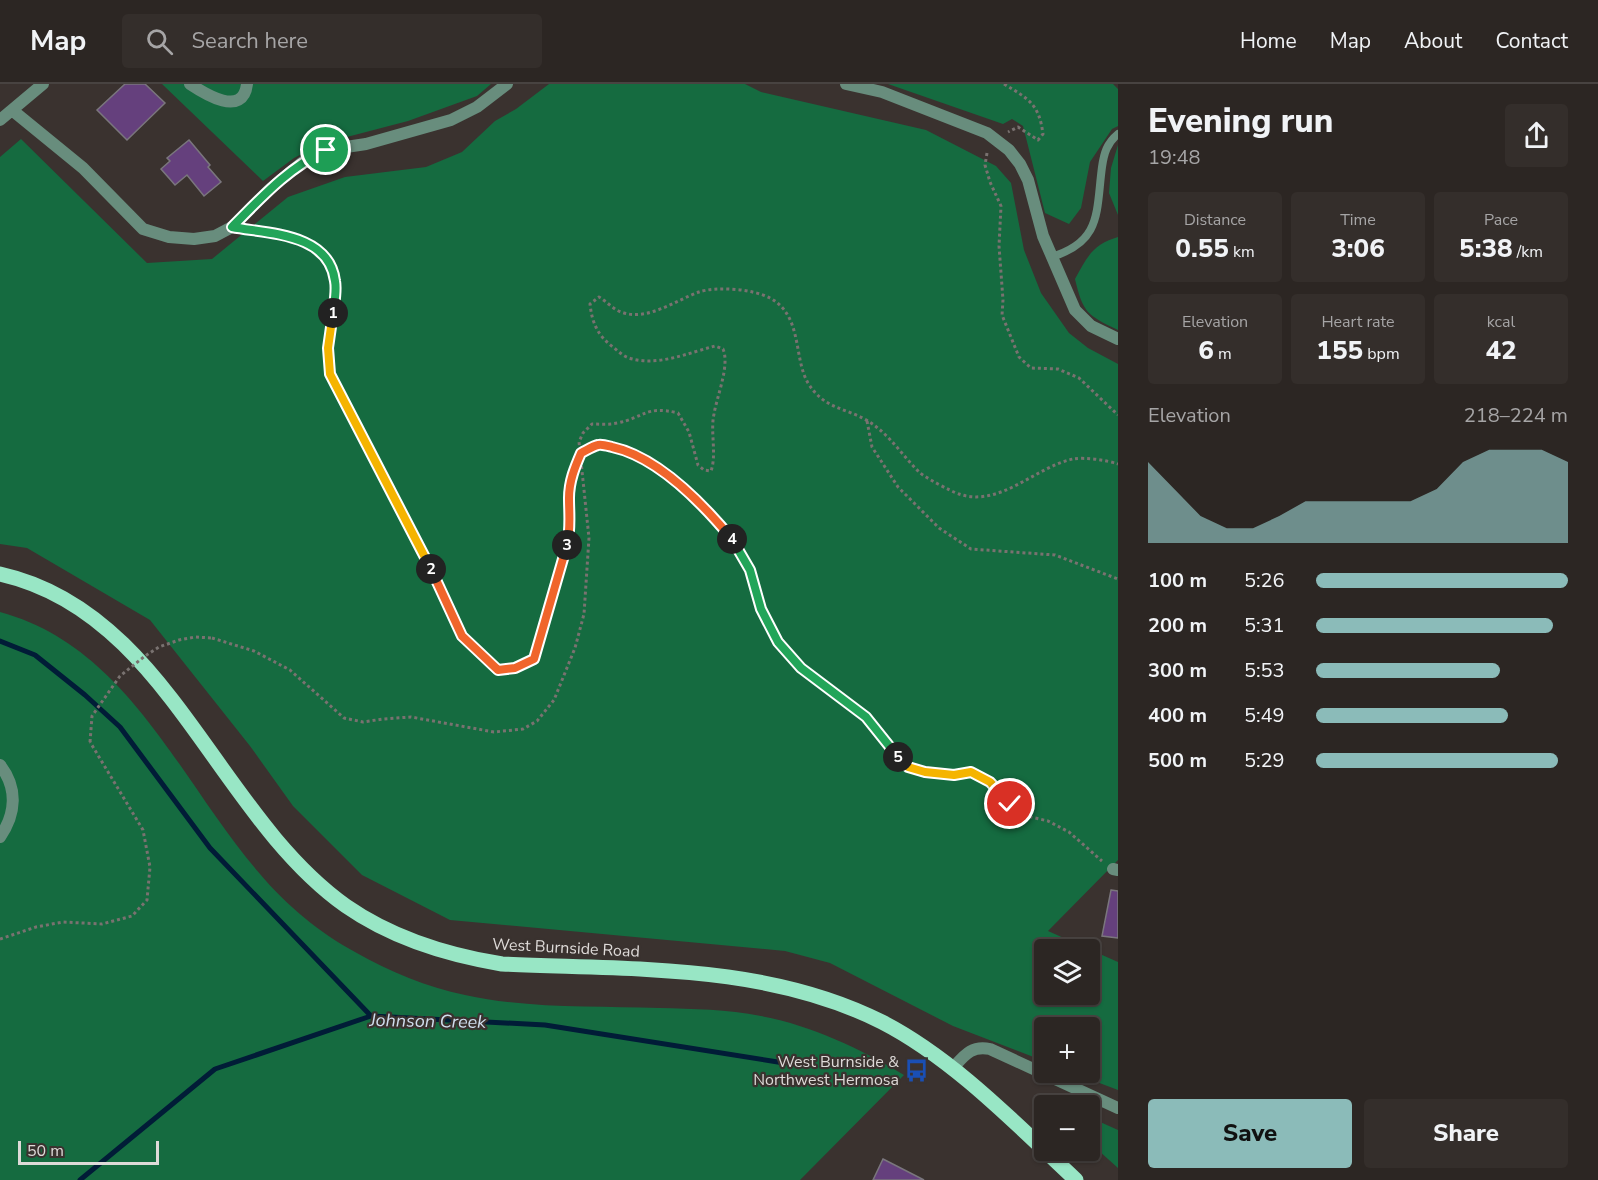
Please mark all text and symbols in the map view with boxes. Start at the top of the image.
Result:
search box [122,14,542,68]
text: Map [30,22,86,60]
icon: search [143,25,176,58]
text: Search here [191,26,308,56]
text: Home [1240,27,1297,55]
text: Map [1330,27,1371,55]
text: About [1404,27,1462,55]
text: Contact [1495,27,1568,55]
text: Evening run [1148,99,1333,144]
button: share [1505,104,1568,167]
pin [300,124,351,175]
icon: arrive [309,133,342,166]
text: 19:48 [1148,144,1201,171]
text: Distance [1184,209,1246,231]
text: Time [1340,209,1376,231]
text: Pace [1484,209,1518,231]
text: 0.55 [1175,231,1229,266]
text: 3:06 [1331,231,1385,266]
text: 5:38 [1459,231,1513,266]
text: km [1229,241,1255,263]
text: /km [1513,241,1543,263]
pin: 1 [318,298,348,328]
text: 1 [328,302,338,324]
text: Elevation [1182,311,1248,333]
text: Heart rate [1321,311,1395,333]
text: kcal [1487,311,1515,333]
text: 6 [1198,333,1214,368]
text: 155 [1316,333,1363,368]
text: 42 [1485,333,1517,368]
text: m [1214,343,1232,365]
text: bpm [1363,343,1400,365]
text: Elevation [1148,402,1231,429]
text: 218–224 m [1464,402,1568,429]
pin: 4 [717,524,747,554]
text: 4 [727,528,737,550]
pin: 3 [552,530,582,560]
text: 3 [562,534,572,556]
pin: 2 [416,554,446,584]
text: 2 [426,558,436,580]
text: 100 m [1148,567,1207,594]
text: 5:26 [1244,567,1285,594]
text: 200 m [1148,612,1207,639]
text: 5:31 [1244,612,1285,639]
text: 300 m [1148,657,1207,684]
text: 5:53 [1244,657,1285,684]
text: 400 m [1148,702,1207,729]
text: 5:49 [1244,702,1285,729]
pin: 5 [883,742,913,772]
text: 5 [893,746,903,768]
text: 500 m [1148,747,1207,774]
text: 5:29 [1244,747,1285,774]
pin [984,778,1035,829]
icon: check [993,787,1026,820]
street label: West Burnside Road [492,933,640,963]
map controls [1034,939,1100,1161]
button: layers [1034,939,1100,1005]
water label: Johnson Creek [369,1008,487,1034]
button: + [1034,1017,1100,1083]
place label: West Burnside & Northwest Hermosa [753,1051,899,1091]
bus stop icon: West Burnside & Northwest Hermosa [904,1058,930,1084]
button: − [1034,1095,1100,1161]
button: Save [1148,1099,1352,1168]
button: Share [1364,1099,1568,1168]
scale bar [18,1138,159,1166]
text: 50 m [27,1140,64,1162]

